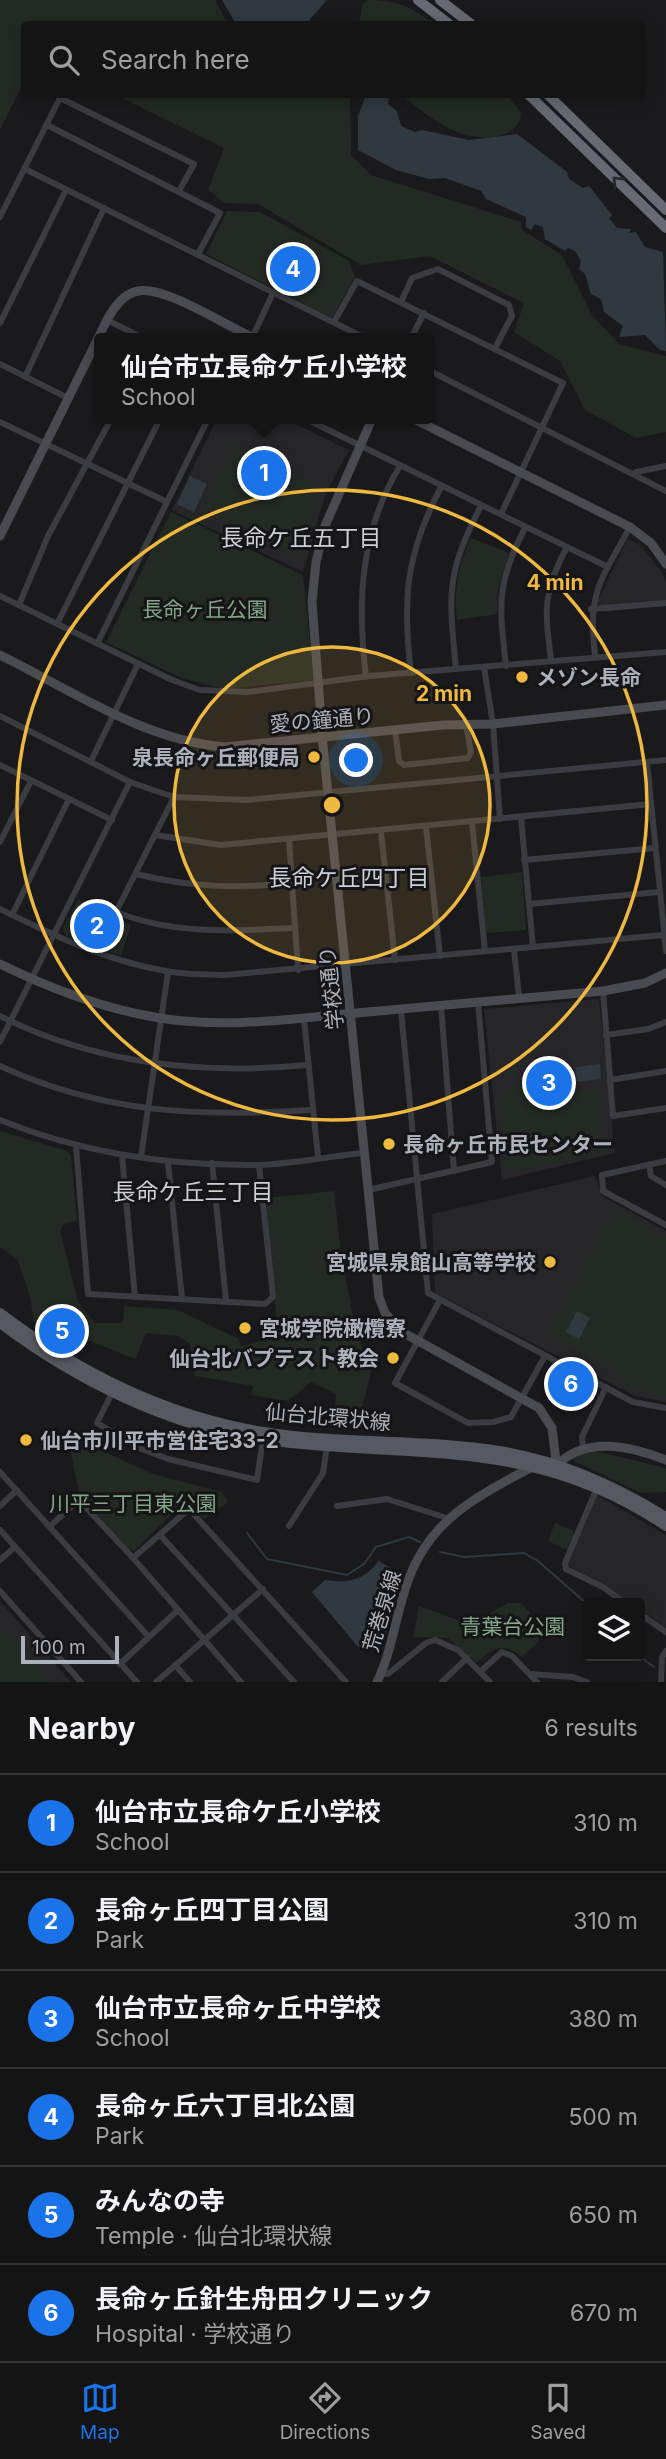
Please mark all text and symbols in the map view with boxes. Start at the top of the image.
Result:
search box [21,21,645,98]
icon: search [45,41,83,79]
text: Search here [101,44,250,75]
one-way arrow [612,176,625,189]
pin: 4 [270,243,316,295]
popup [94,333,434,424]
text: 仙台市立長命ケ丘小学校 [121,351,407,382]
text: School [121,383,196,411]
pin: 1 [241,447,287,499]
district label: 長命ケ丘五丁目 [221,524,382,552]
text: 4 min [526,570,584,595]
park label: 長命ヶ丘公園 [142,597,268,622]
place label: メゾン長命 [536,665,641,690]
marker: メゾン長命 [514,669,530,685]
text: 2 min [416,681,472,706]
street label: 愛の鐘通り [269,703,375,737]
your location [339,743,373,777]
place label: 泉長命ヶ丘郵便局 [132,745,300,770]
marker: 泉長命ヶ丘郵便局 [306,749,322,765]
centre of rings [320,793,344,817]
district label: 長命ケ丘四丁目 [269,864,430,892]
pin: 2 [74,900,120,952]
street label: 学校通り [314,945,348,1031]
pin: 3 [526,1057,572,1109]
place label: 長命ヶ丘市民センター [403,1132,613,1157]
marker: 長命ヶ丘市民センター [381,1136,397,1152]
district label: 長命ケ丘三丁目 [113,1178,274,1206]
place label: 宮城県泉館山高等学校 [326,1250,536,1275]
marker: 宮城県泉館山高等学校 [542,1254,558,1270]
pin: 5 [39,1305,85,1357]
place label: 宮城学院橄欖寮 [259,1316,406,1341]
marker: 宮城学院橄欖寮 [237,1320,253,1336]
place label: 仙台北バプテスト教会 [169,1346,379,1371]
marker: 仙台北バプテスト教会 [385,1350,401,1366]
pin: 6 [548,1358,594,1410]
street label: 仙台北環状線 [264,1399,392,1435]
place label: 仙台市川平市営住宅33-2 [40,1428,279,1453]
marker: 仙台市川平市営住宅33-2 [18,1432,34,1448]
park label: 川平三丁目東公園 [49,1491,217,1516]
street label: 荒巻泉線 [358,1567,406,1655]
map controls [582,1598,645,1661]
button: layers [582,1598,645,1661]
park label: 青葉台公園 [461,1614,566,1639]
scale bar [21,1633,119,1665]
text: 100 m [32,1636,86,1659]
text: Nearby [28,1710,136,1746]
text: 6 results [544,1714,638,1742]
text: 仙台市立長命ケ丘小学校 [95,1796,381,1827]
text: 1 [46,1809,56,1837]
text: 310 m [573,1809,638,1837]
text: School [95,1828,170,1856]
text: 長命ヶ丘四丁目公園 [95,1894,329,1925]
text: 2 [44,1907,58,1935]
text: 310 m [573,1907,638,1935]
text: Park [95,1926,144,1954]
text: 仙台市立長命ヶ丘中学校 [95,1992,381,2023]
text: 3 [44,2005,58,2033]
text: 380 m [568,2005,638,2033]
text: School [95,2024,170,2052]
text: 長命ヶ丘六丁目北公園 [95,2090,355,2121]
text: 4 [43,2103,59,2131]
text: 500 m [568,2103,638,2131]
text: Park [95,2122,144,2150]
text: みんなの寺 [95,2185,225,2216]
text: 5 [44,2201,58,2229]
text: 650 m [569,2201,638,2229]
text: Temple · 仙台北環状線 [95,2222,332,2250]
text: 長命ヶ丘針生舟田クリニック [95,2283,433,2314]
text: 6 [44,2299,58,2327]
text: 670 m [570,2299,638,2327]
text: Hospital · 学校通り [95,2320,295,2348]
tab: Map [80,2379,120,2444]
tab: Directions [280,2379,370,2444]
tab: Saved [530,2379,586,2444]

